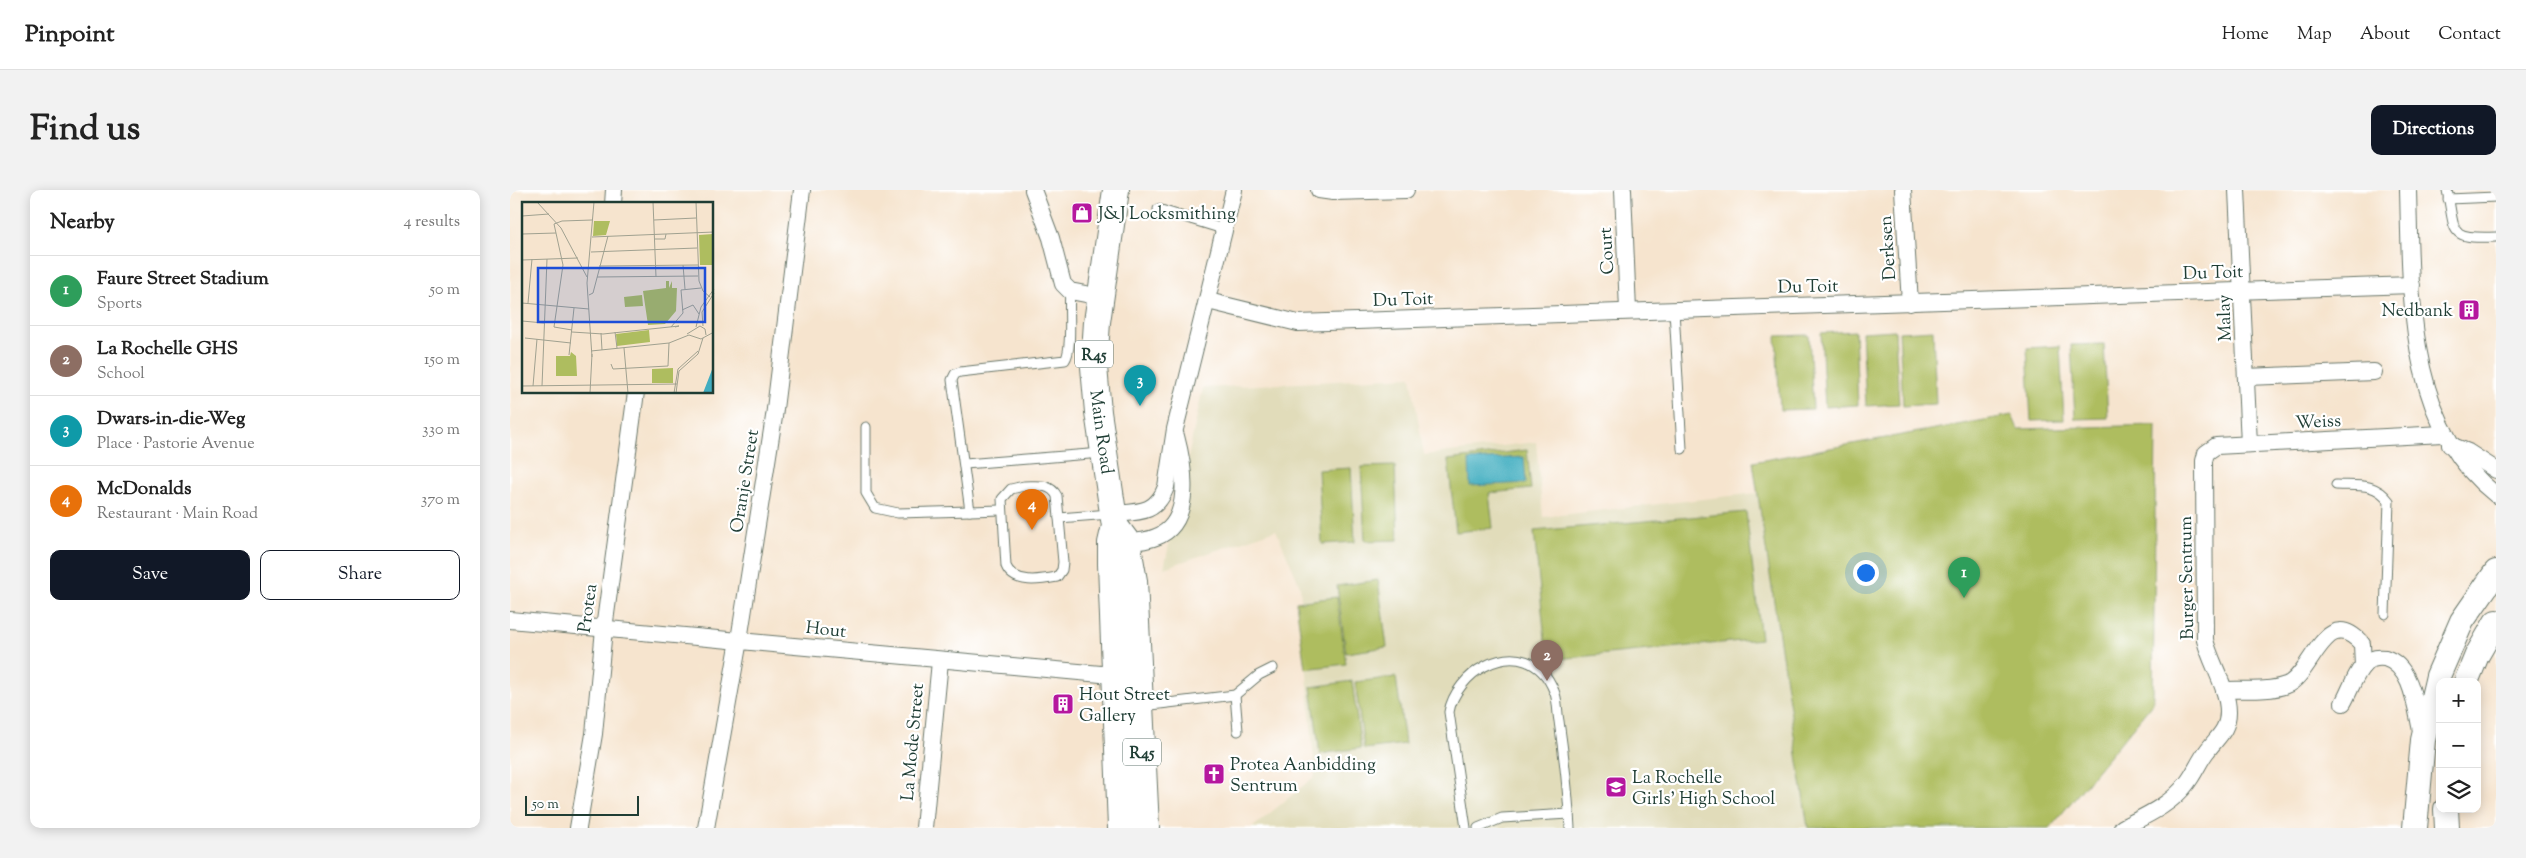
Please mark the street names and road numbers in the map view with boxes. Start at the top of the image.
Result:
street label: Derksen [1874,214,1904,281]
street label: Court [1594,227,1622,275]
street label: Du Toit [2182,260,2244,288]
street label: Du Toit [1778,274,1839,302]
street label: Du Toit [1372,287,1434,315]
street label: Malay [2212,294,2240,342]
road number: R45 [1075,340,1113,368]
street label: Main Road [1081,388,1119,476]
street label: Weiss [2295,409,2342,437]
street label: Oranje Street [725,428,767,535]
street label: Burger Sentrum [2174,516,2202,640]
street label: Protea [573,582,605,634]
street label: Hout [804,616,847,646]
street label: La Mode Street [896,682,932,802]
road number: R45 [1123,738,1161,766]

